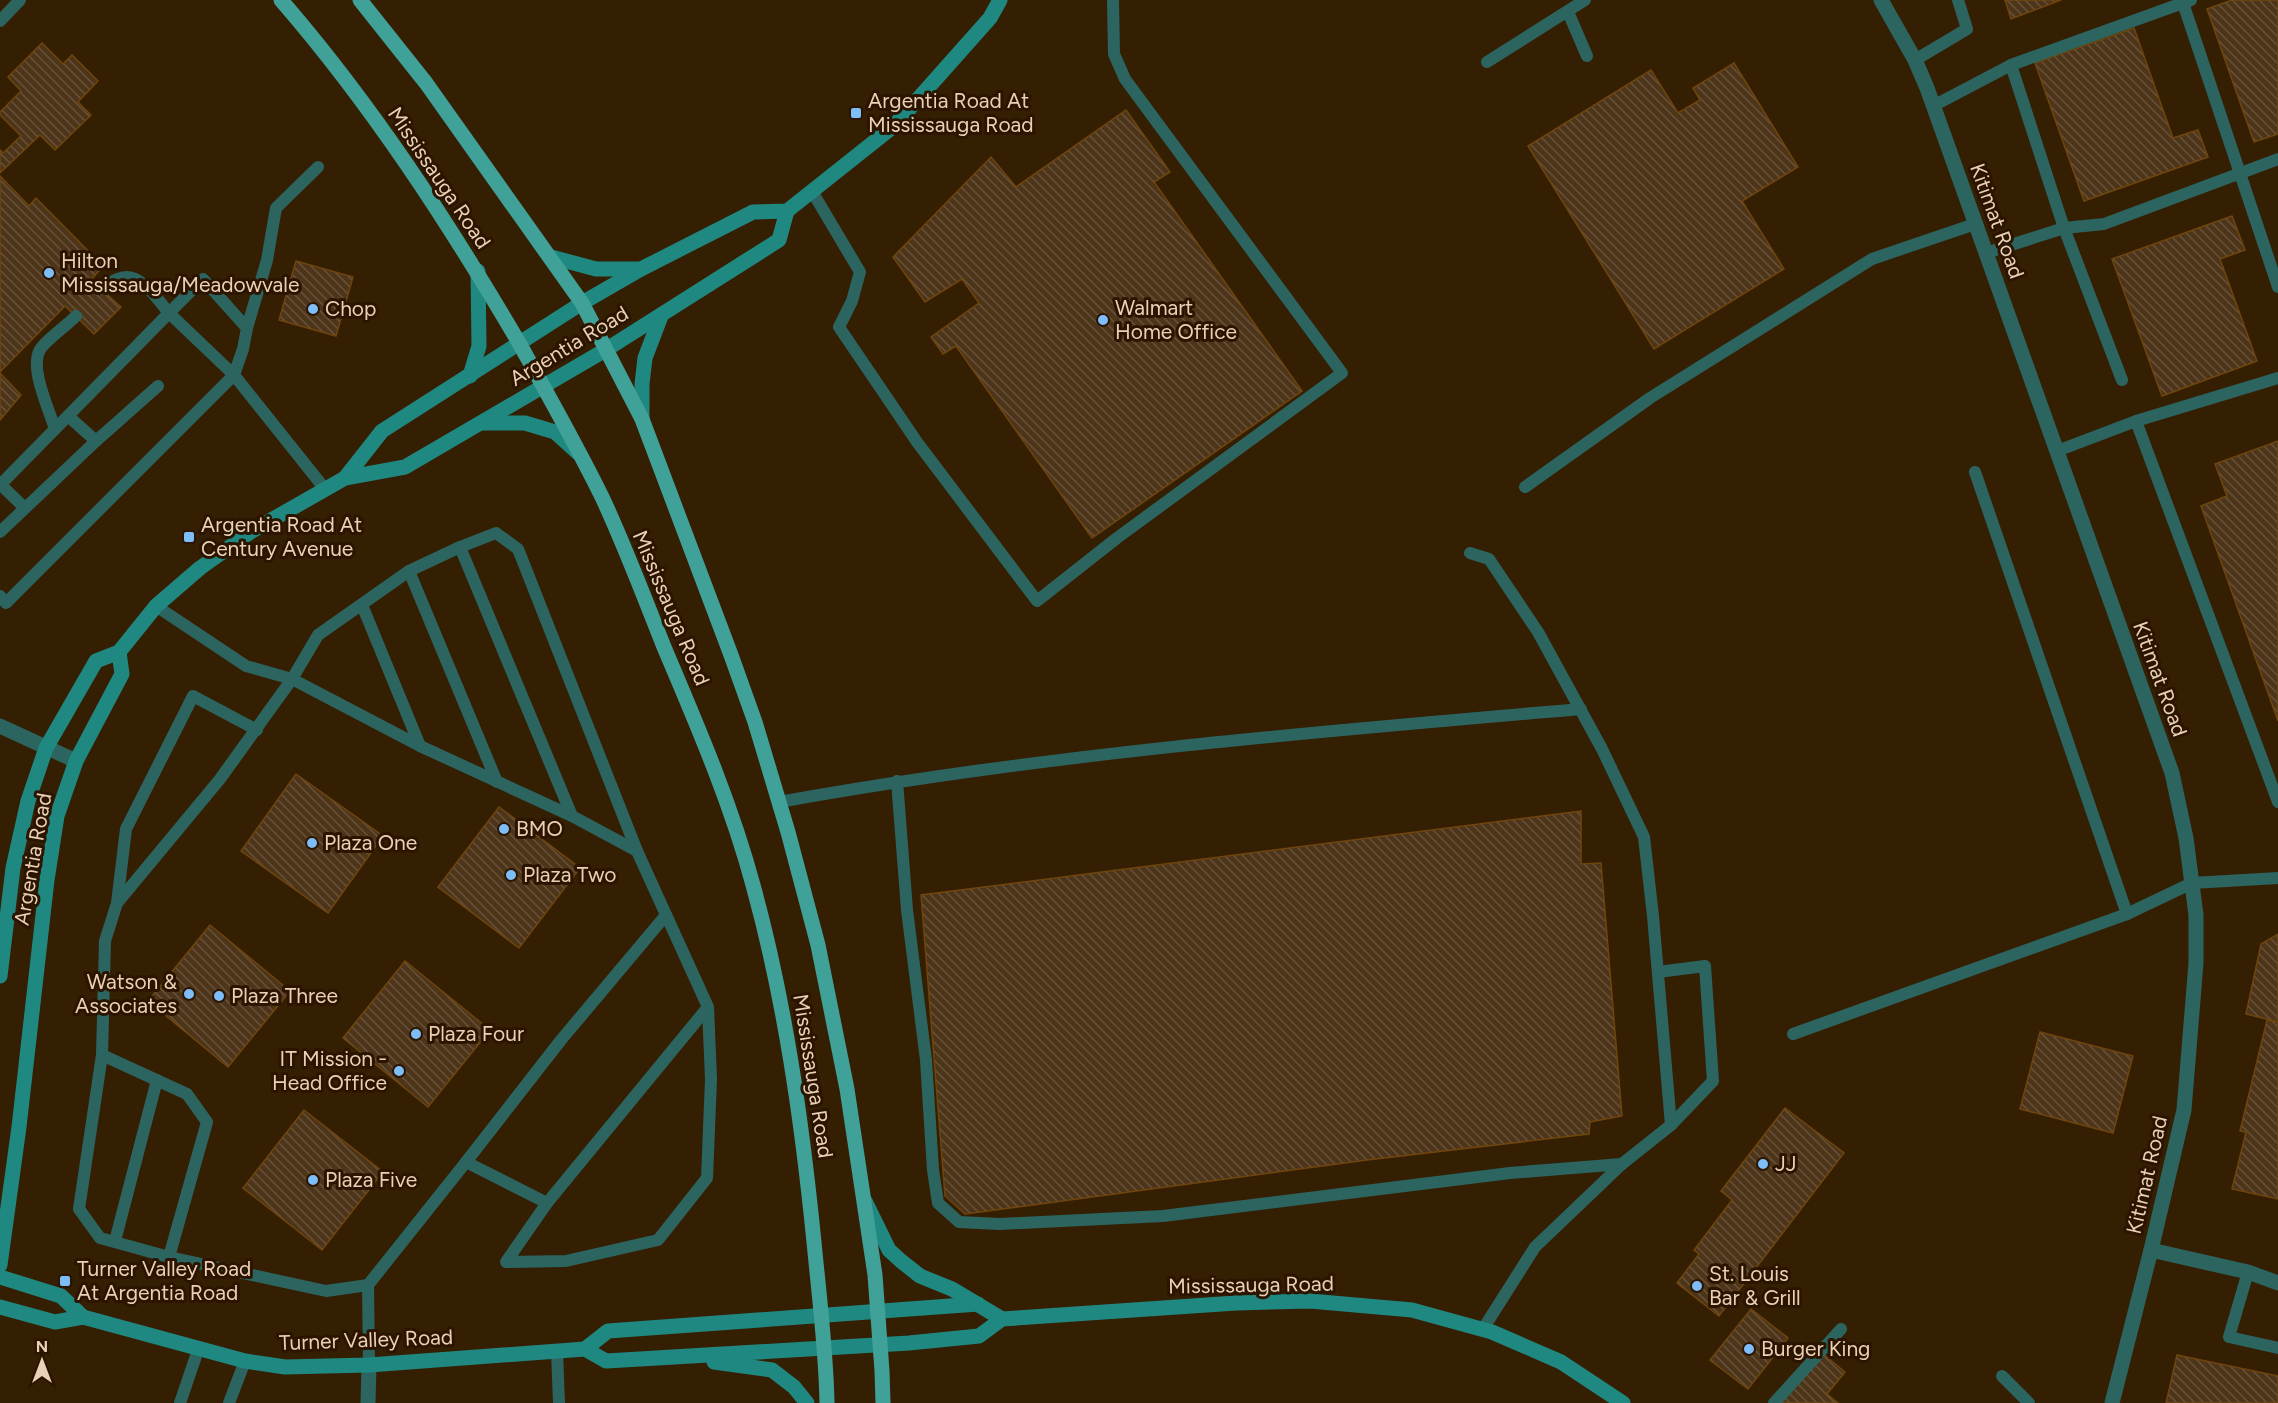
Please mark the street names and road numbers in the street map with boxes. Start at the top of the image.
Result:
street label: Mississauga Road [383,102,496,253]
street label: Kitimat Road [1965,160,2030,282]
street label: Argentia Road [505,300,633,391]
street label: Mississauga Road [628,527,715,689]
street label: Kitimat Road [2128,618,2193,740]
street label: Argentia Road [9,791,56,927]
street label: Mississauga Road [788,992,839,1160]
street label: Kitimat Road [2121,1113,2172,1236]
street label: Mississauga Road [1168,1271,1334,1298]
street label: Turner Valley Road [278,1324,454,1355]

